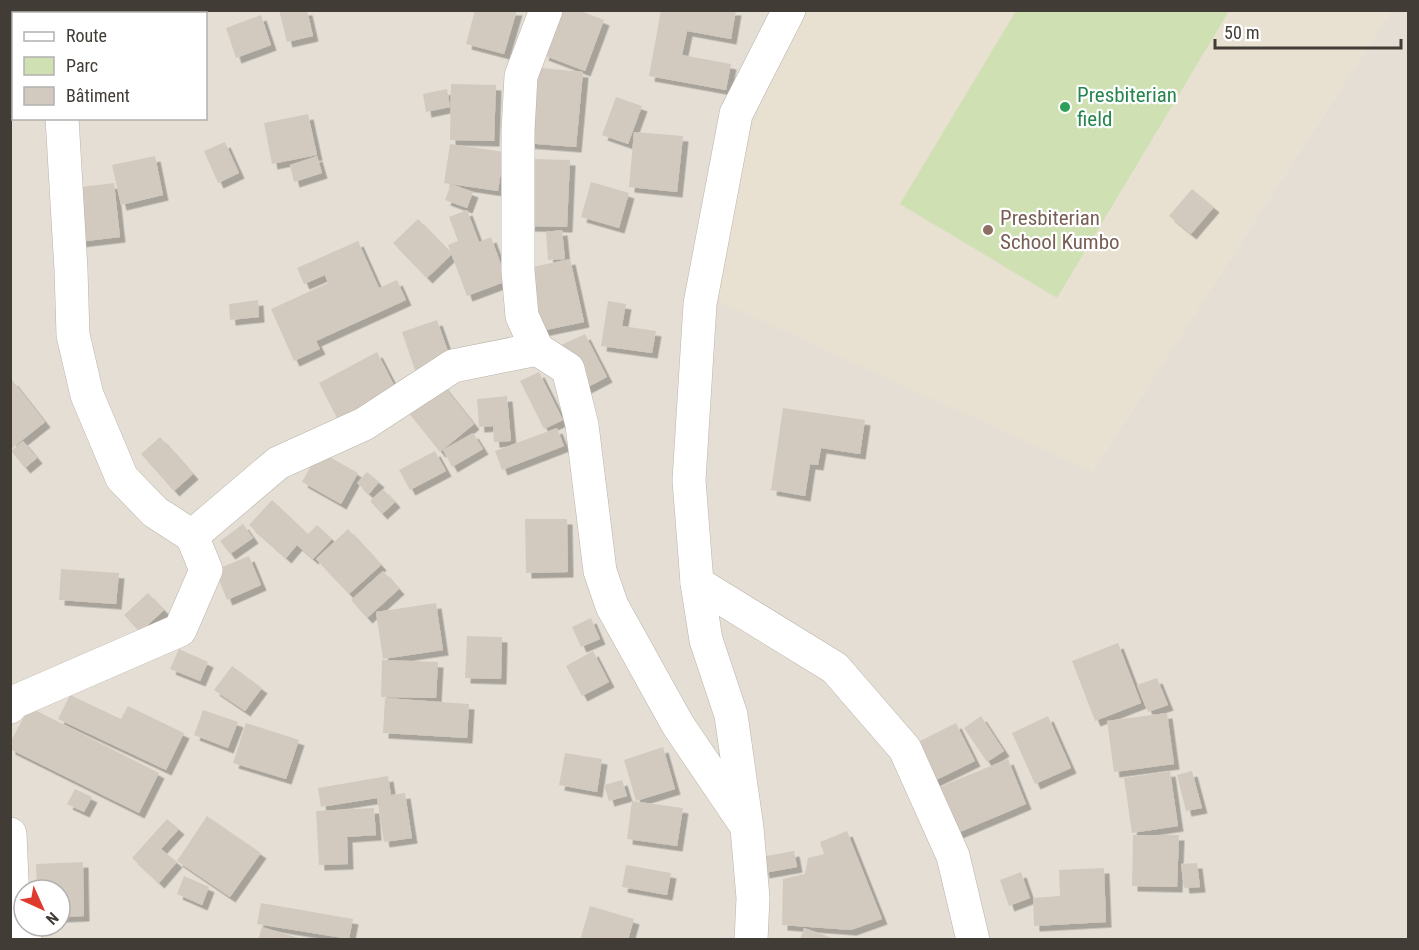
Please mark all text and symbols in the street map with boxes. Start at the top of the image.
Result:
legend [12,12,207,120]
scale bar [1215,12,1401,50]
text: 50 m [1224,22,1259,43]
text: Route [66,25,107,46]
text: Parc [66,55,98,76]
place label: Presbiterian field [1077,83,1177,131]
text: Bâtiment [66,85,130,106]
marker: Presbiterian field [1058,100,1072,114]
place label: Presbiterian School Kumbo [1000,206,1120,254]
marker: Presbiterian School Kumbo [981,223,995,237]
north arrow [12,878,72,938]
text: N [42,908,62,928]

